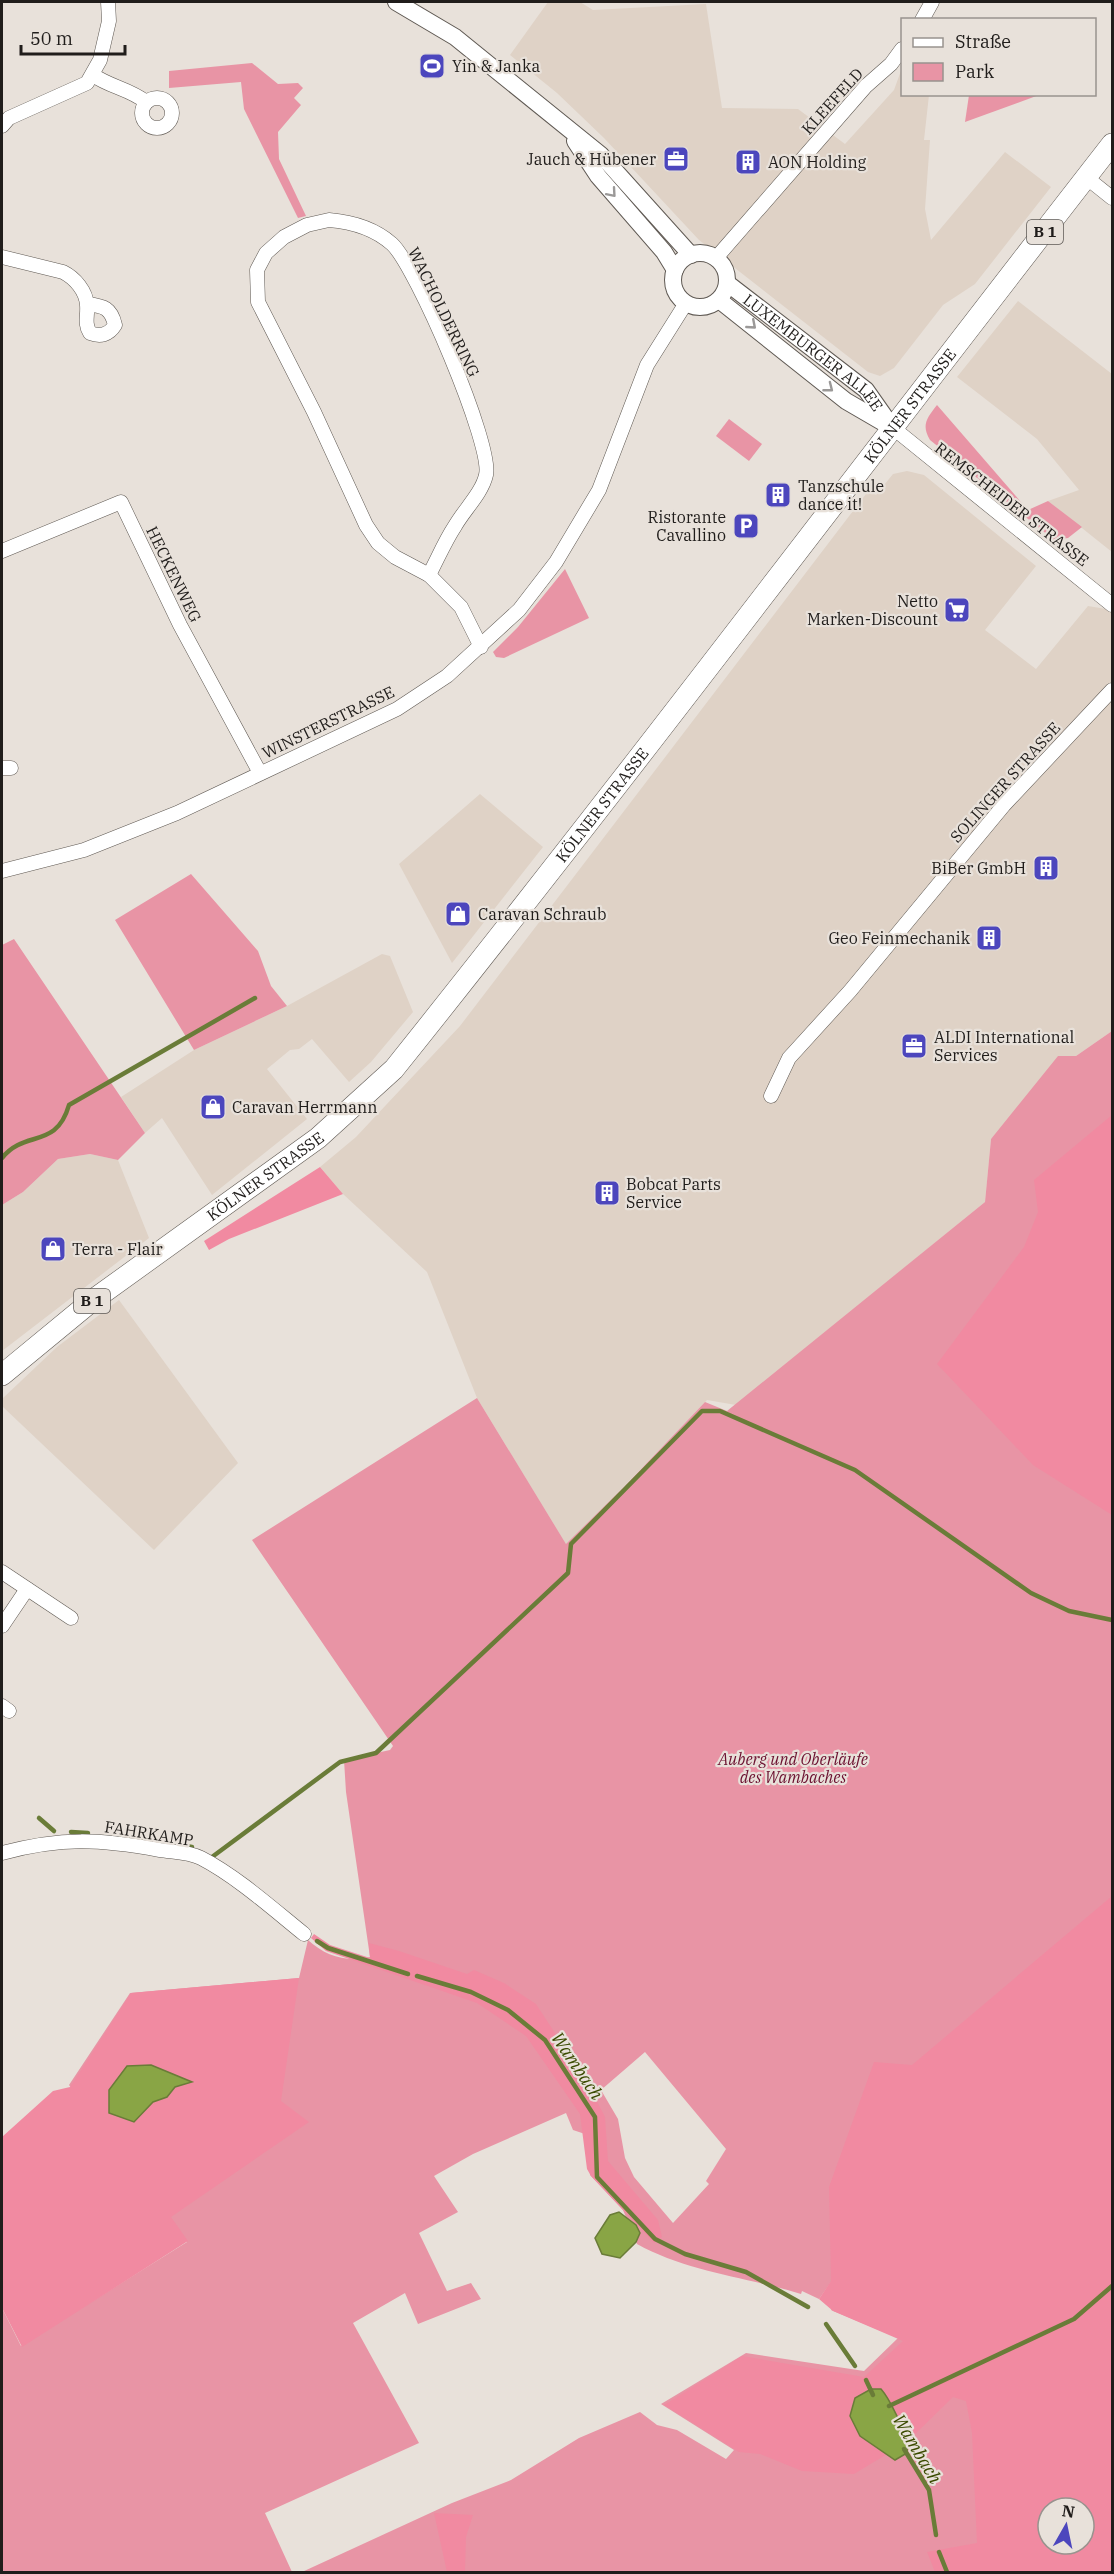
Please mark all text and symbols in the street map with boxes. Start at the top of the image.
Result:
scale bar [21,18,124,56]
legend [901,18,1096,96]
text: 50 m [30,27,73,50]
text: Straße [955,30,1011,53]
sports icon: Yin & Janka [417,51,447,81]
place label: Yin & Janka [452,56,540,76]
text: Park [955,60,995,83]
street label: KLEEFELD [797,64,867,138]
office icon: Jauch & Hübener [661,144,691,174]
building icon: AON Holding [733,147,763,177]
place label: Jauch & Hübener [526,149,656,169]
place label: AON Holding [768,152,867,172]
one-way arrow [605,186,616,197]
road number: B 1 [1027,220,1063,244]
street label: WACHOLDERRING [404,244,484,380]
street label: LUXEMBURGER ALLEE [739,289,888,415]
one-way arrow [745,318,756,329]
street label: KÖLNER STRASSE [859,344,960,467]
one-way arrow [822,380,833,391]
street label: REMSCHEIDER STRASSE [931,438,1093,570]
place label: Tanzschule dance it! [798,476,884,514]
building icon: Tanzschule dance it! [763,480,793,510]
place label: Ristorante Cavallino [648,507,726,545]
parking icon: Ristorante Cavallino [731,511,761,541]
street label: HECKENWEG [142,523,206,625]
place label: Netto Marken-Discount [807,591,938,629]
supermarket icon: Netto Marken-Discount [942,595,972,625]
street label: WINSTERSTRASSE [259,681,397,763]
street label: SOLINGER STRASSE [946,718,1064,846]
street label: KÖLNER STRASSE [551,744,653,866]
building icon: BiBer GmbH [1031,853,1061,883]
place label: BiBer GmbH [931,858,1026,878]
shop icon: Caravan Schraub [443,899,473,929]
place label: Caravan Schraub [478,904,606,924]
building icon: Geo Feinmechanik [974,923,1004,953]
place label: Geo Feinmechanik [829,928,971,948]
place label: ALDI International Services [934,1027,1075,1065]
office icon: ALDI International Services [899,1031,929,1061]
shop icon: Caravan Herrmann [198,1092,228,1122]
place label: Caravan Herrmann [232,1097,377,1117]
street label: KÖLNER STRASSE [203,1127,328,1225]
place label: Bobcat Parts Service [626,1174,721,1212]
building icon: Bobcat Parts Service [592,1178,622,1208]
shop icon: Terra - Flair [38,1234,68,1264]
place label: Terra - Flair [72,1239,163,1259]
road number: B 1 [74,1289,110,1313]
park label: Auberg und Oberläufe des Wambaches [717,1749,868,1787]
street label: FAHRKAMP [103,1816,195,1850]
water label: Wambach [546,2027,609,2104]
water label: Wambach [888,2410,947,2488]
north arrow [1036,2496,1096,2556]
text: N [1061,2500,1076,2522]

